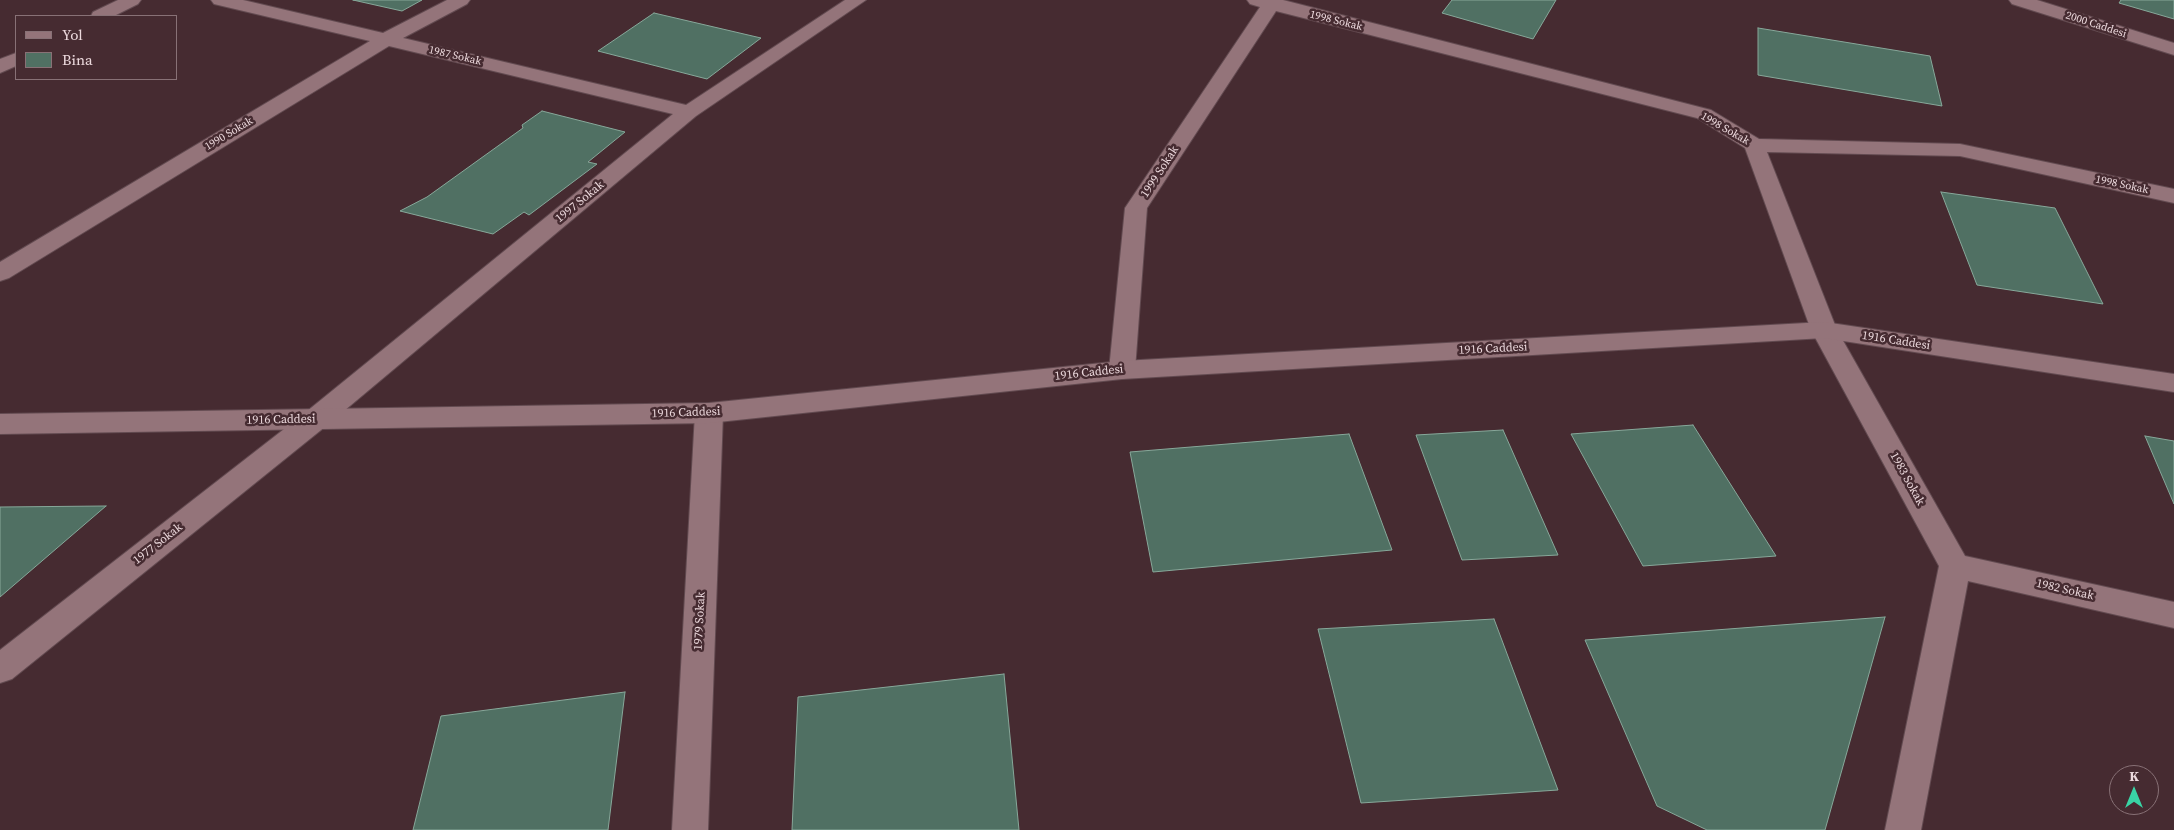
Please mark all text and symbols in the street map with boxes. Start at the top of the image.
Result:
street label: 1998 Sokak [1308,8,1364,34]
street label: 2000 Caddesi [2064,9,2128,41]
legend [15,15,178,80]
text: Yol [62,24,83,45]
street label: 1987 Sokak [427,44,483,68]
text: Bina [62,49,93,70]
street label: 1998 Sokak [1698,110,1752,148]
street label: 1990 Sokak [203,114,255,154]
street label: 1999 Sokak [1138,143,1182,201]
street label: 1998 Sokak [2094,173,2150,197]
street label: 1997 Sokak [553,178,607,226]
street label: 1916 Caddesi [1861,328,1931,354]
street label: 1916 Caddesi [1458,340,1528,358]
street label: 1916 Caddesi [1054,362,1124,384]
street label: 1916 Caddesi [651,405,721,421]
street label: 1916 Caddesi [246,412,316,428]
street label: 1983 Sokak [1886,450,1928,508]
street label: 1977 Sokak [130,520,186,568]
street label: 1982 Sokak [2035,576,2095,604]
street label: 1979 Sokak [691,591,709,651]
north arrow [2109,765,2159,815]
text: K [2129,766,2139,786]

